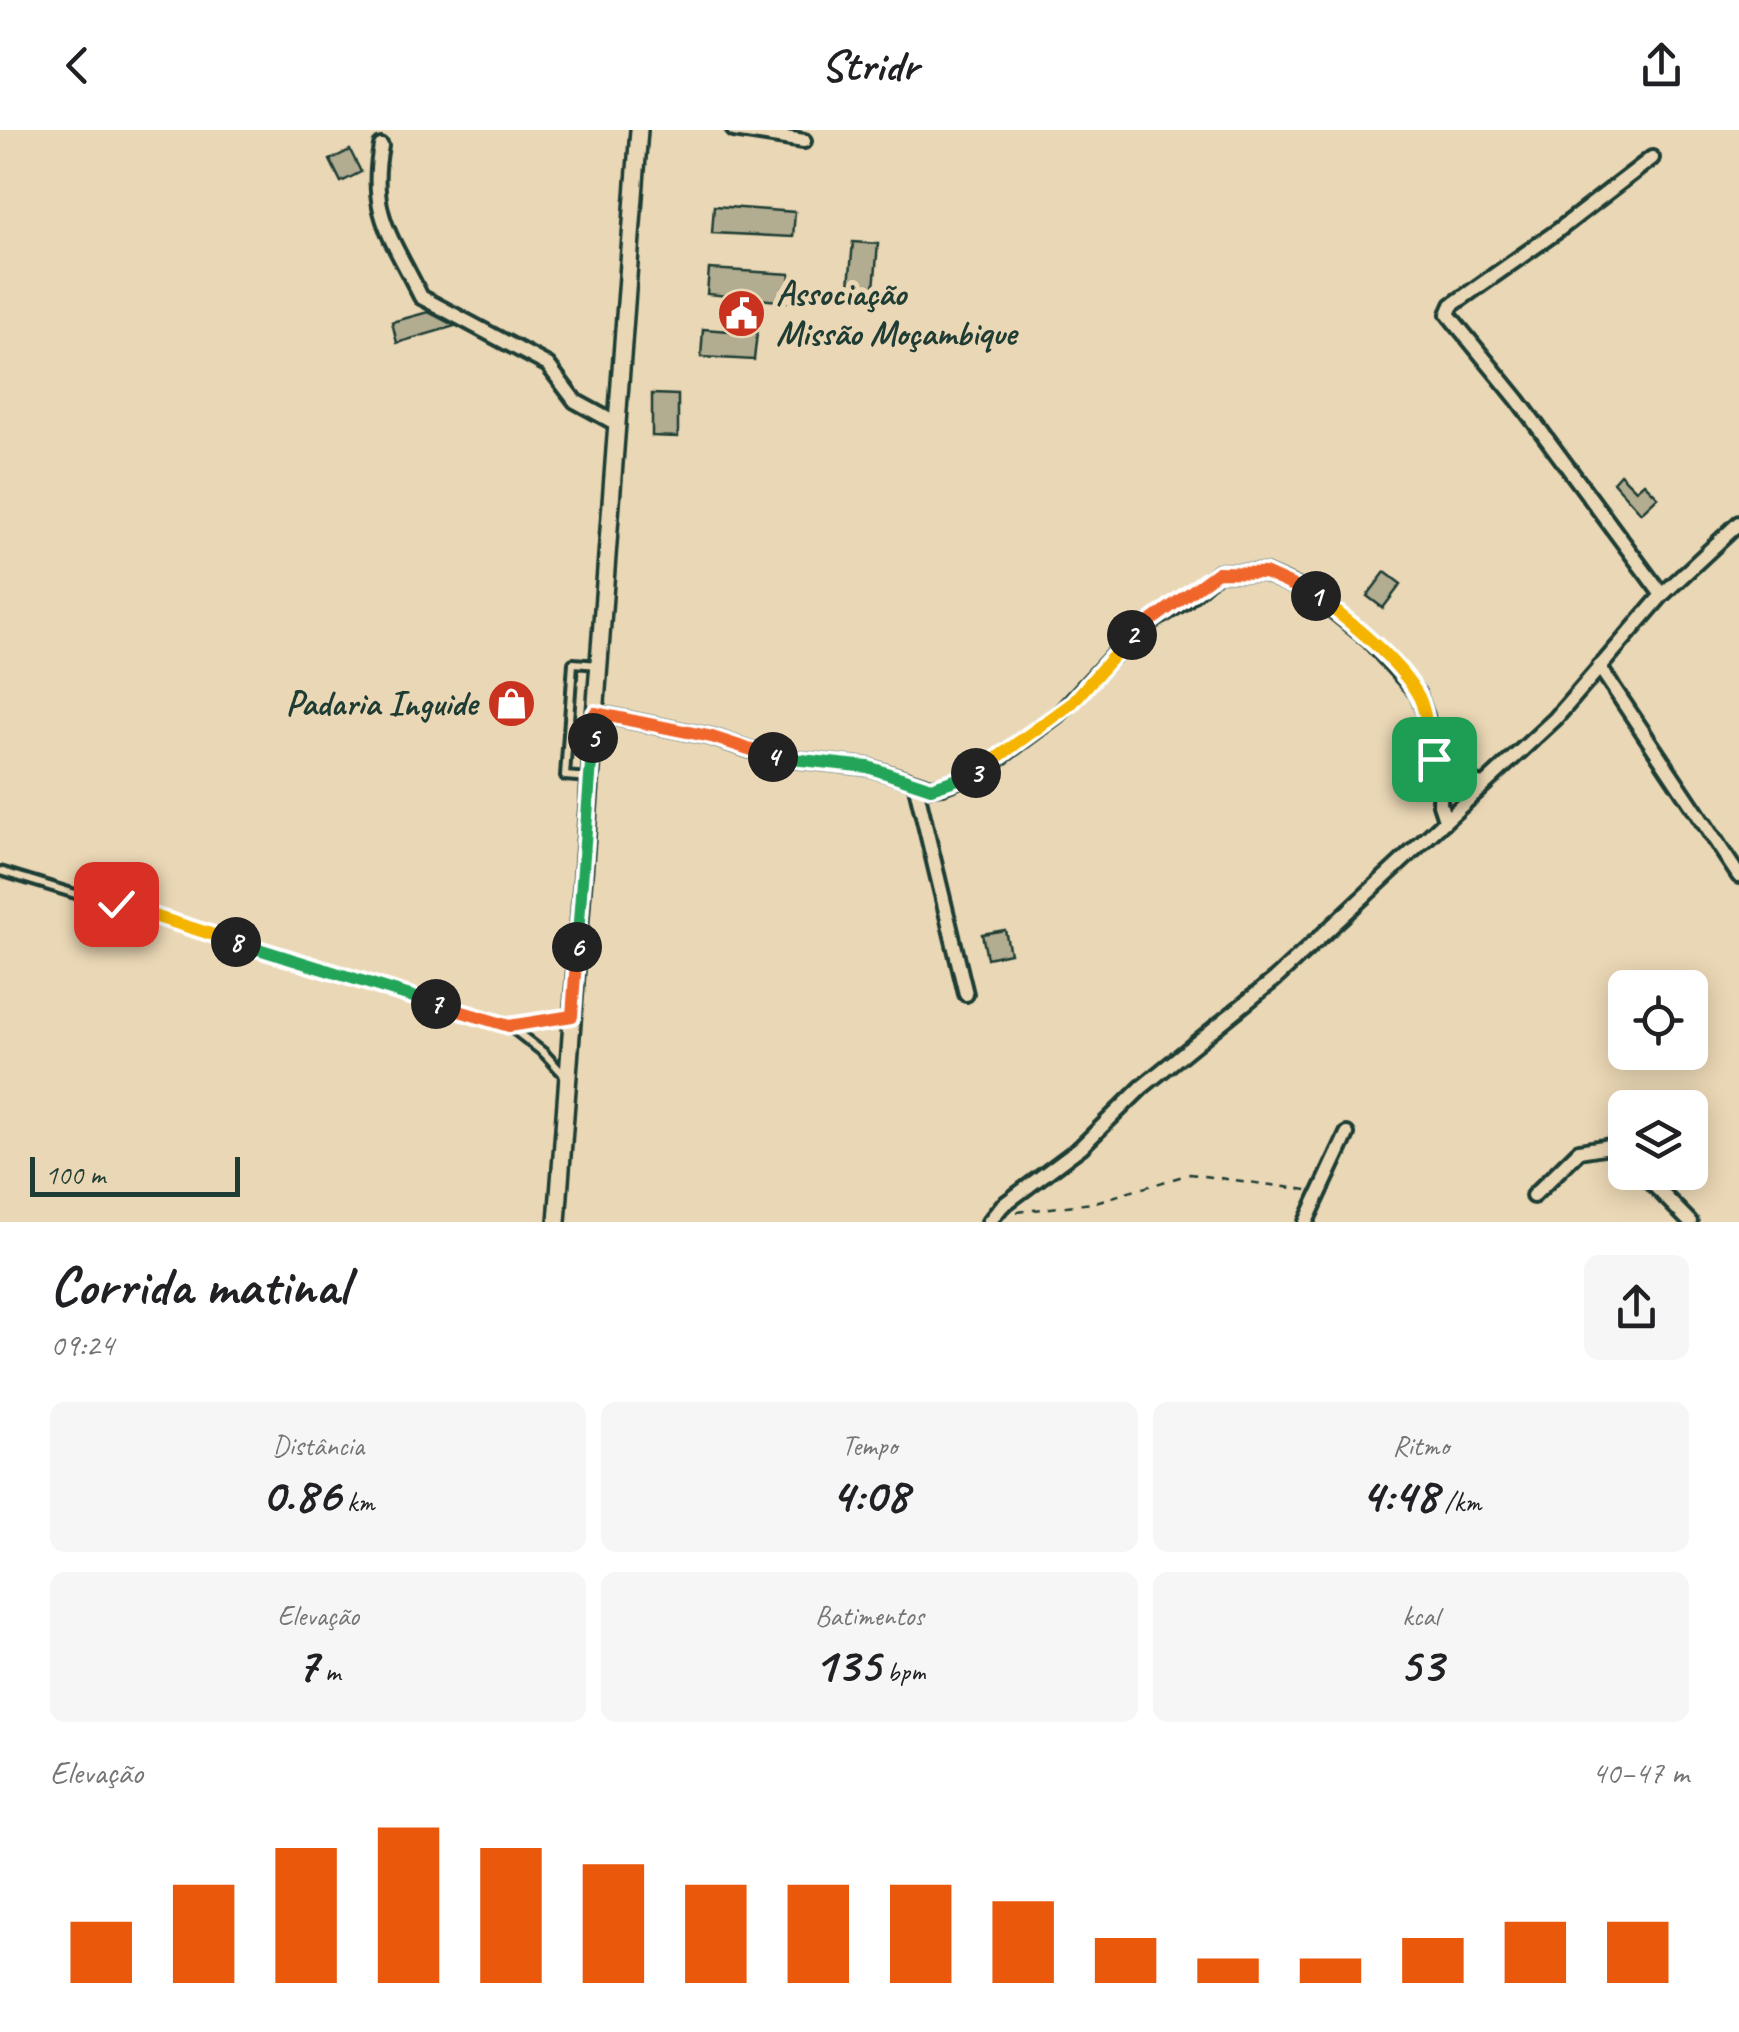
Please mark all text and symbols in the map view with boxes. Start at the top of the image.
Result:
text: Stridr [821,37,918,94]
icon: back [50,38,105,93]
icon: share [1634,38,1689,93]
place label: Associação Missão Moçambique [776,271,1019,356]
public building icon: Associação Missão Moçambique [715,287,767,339]
pin: 1 [1291,571,1341,621]
text: 1 [1310,578,1322,613]
pin: 2 [1107,610,1157,660]
text: 2 [1126,617,1138,652]
shop icon: Padaria Inguide [486,677,538,729]
place label: Padaria Inguide [286,681,480,726]
pin: 5 [568,713,618,763]
pin [1392,717,1477,802]
text: 5 [587,720,599,755]
pin: 4 [748,732,798,782]
icon: arrive [1407,732,1462,787]
text: 4 [767,739,779,774]
pin: 3 [951,748,1001,798]
text: 3 [970,755,982,790]
pin [74,862,159,947]
icon: check [89,877,144,932]
pin: 8 [211,917,261,967]
pin: 6 [552,922,602,972]
text: 8 [230,924,242,959]
text: 6 [570,929,584,964]
map controls [1608,970,1708,1190]
button: locate [1608,970,1708,1070]
pin: 7 [411,979,461,1029]
text: 7 [430,986,442,1021]
button: layers [1608,1090,1708,1190]
scale bar [30,1152,240,1196]
text: 100 m [45,1157,105,1192]
text: Corrida matinal [50,1251,348,1321]
button: share [1584,1255,1689,1360]
text: 09:24 [50,1324,114,1365]
text: Distância [272,1428,364,1463]
text: Tempo [842,1428,897,1463]
text: Ritmo [1393,1428,1449,1463]
text: 0.86 [262,1463,340,1526]
text: 4:08 [831,1463,908,1526]
text: 4:48 [1360,1463,1438,1526]
text: km [340,1484,374,1519]
text: /km [1438,1484,1481,1519]
text: Elevação [278,1598,359,1633]
text: Batimentos [815,1598,924,1633]
text: kcal [1402,1598,1439,1633]
text: 7 [296,1633,318,1696]
text: 135 [814,1633,880,1696]
text: 53 [1399,1633,1443,1696]
text: m [318,1654,341,1689]
text: bpm [880,1654,925,1689]
text: Elevação [50,1752,143,1793]
text: 40–47 m [1591,1752,1689,1793]

